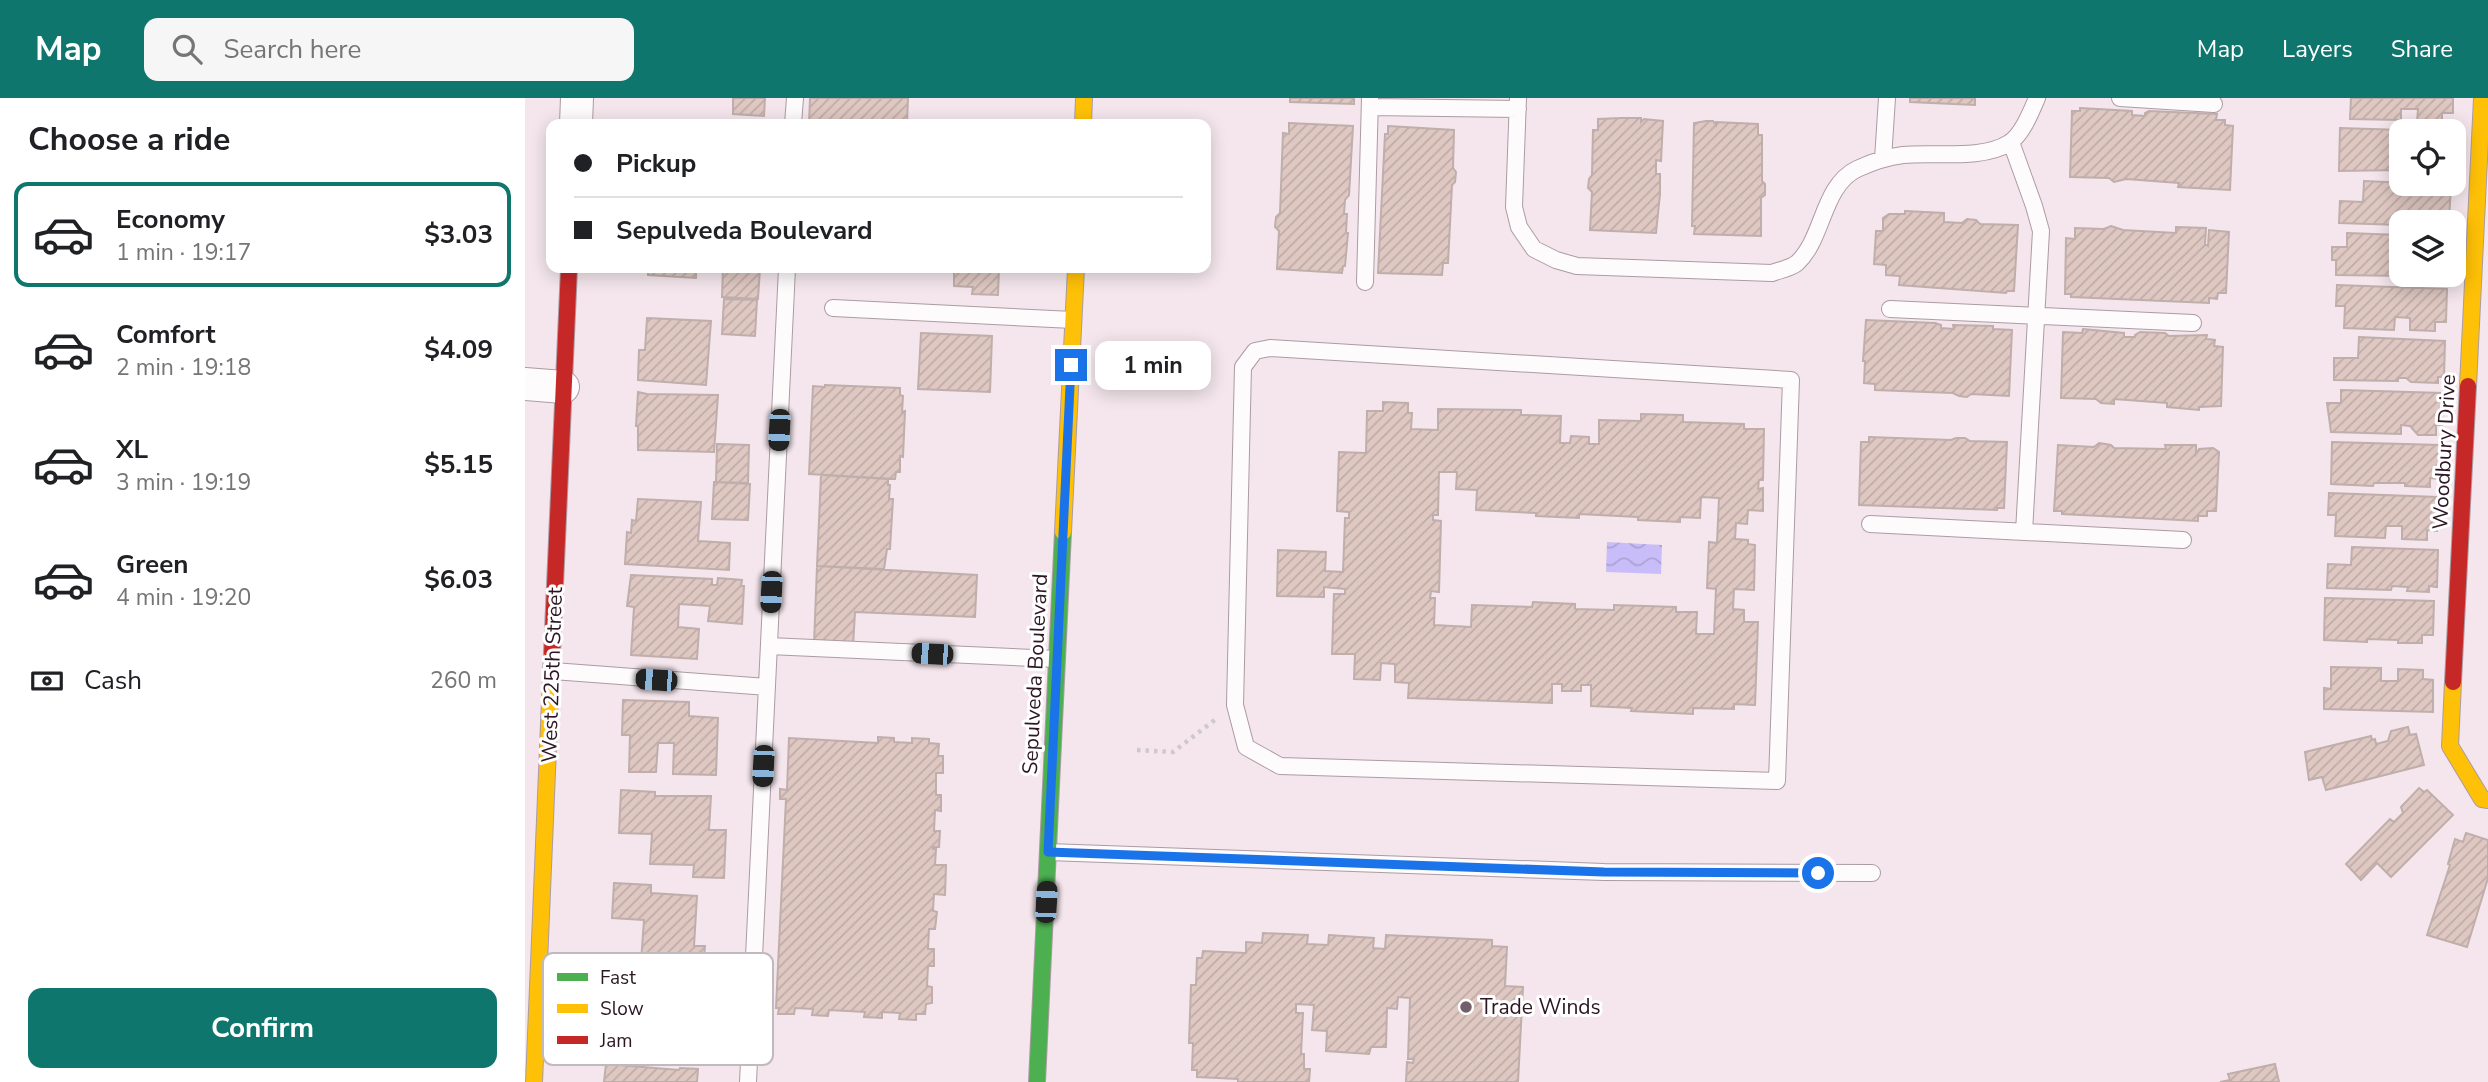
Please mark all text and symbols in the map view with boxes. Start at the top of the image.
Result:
search box [144,18,634,81]
text: Map [35,27,102,72]
icon: search [168,30,206,68]
text: Search here [224,32,361,67]
text: Map [2197,33,2244,65]
text: Layers [2282,33,2353,65]
text: Share [2391,33,2453,65]
text: Choose a ride [28,118,230,161]
map controls [2389,119,2466,287]
button: locate [2389,119,2466,196]
text: Pickup [616,146,696,181]
text: Economy [116,202,225,237]
icon: car [32,203,95,266]
button: layers [2389,210,2466,287]
text: Sepulveda Boulevard [616,213,873,248]
text: $3.03 [424,217,493,252]
text: 1 min · 19:17 [116,237,251,268]
text: Comfort [116,317,216,352]
icon: car [32,318,95,381]
text: $4.09 [424,332,493,367]
callout: 1 min [1095,341,1211,390]
route end [1055,349,1087,381]
text: 1 min [1123,350,1183,381]
text: 2 min · 19:18 [116,352,251,383]
street label: Woodbury Drive [2426,374,2462,530]
car [768,408,791,452]
text: XL [116,432,148,467]
icon: car [32,433,95,496]
text: $5.15 [424,447,493,482]
text: 3 min · 19:19 [116,467,251,498]
text: Green [116,547,189,582]
icon: car [32,548,95,611]
text: $6.03 [424,562,493,597]
car [760,570,783,614]
street label: Sepulveda Boulevard [1016,573,1054,775]
text: 4 min · 19:20 [116,582,251,613]
street label: West 225th Street [535,586,569,763]
car [911,642,954,666]
icon: cash [28,662,66,700]
text: Cash [84,663,142,698]
text: 260 m [430,665,497,696]
car [635,668,678,692]
car [752,744,775,788]
route start [1802,857,1834,889]
car [1035,880,1058,924]
legend [543,953,773,1065]
text: Fast [600,965,636,991]
button: Confirm [28,988,497,1068]
place label: Trade Winds [1480,993,1601,1021]
text: Slow [600,996,644,1022]
marker: Trade Winds [1458,999,1474,1015]
text: Jam [599,1028,633,1054]

